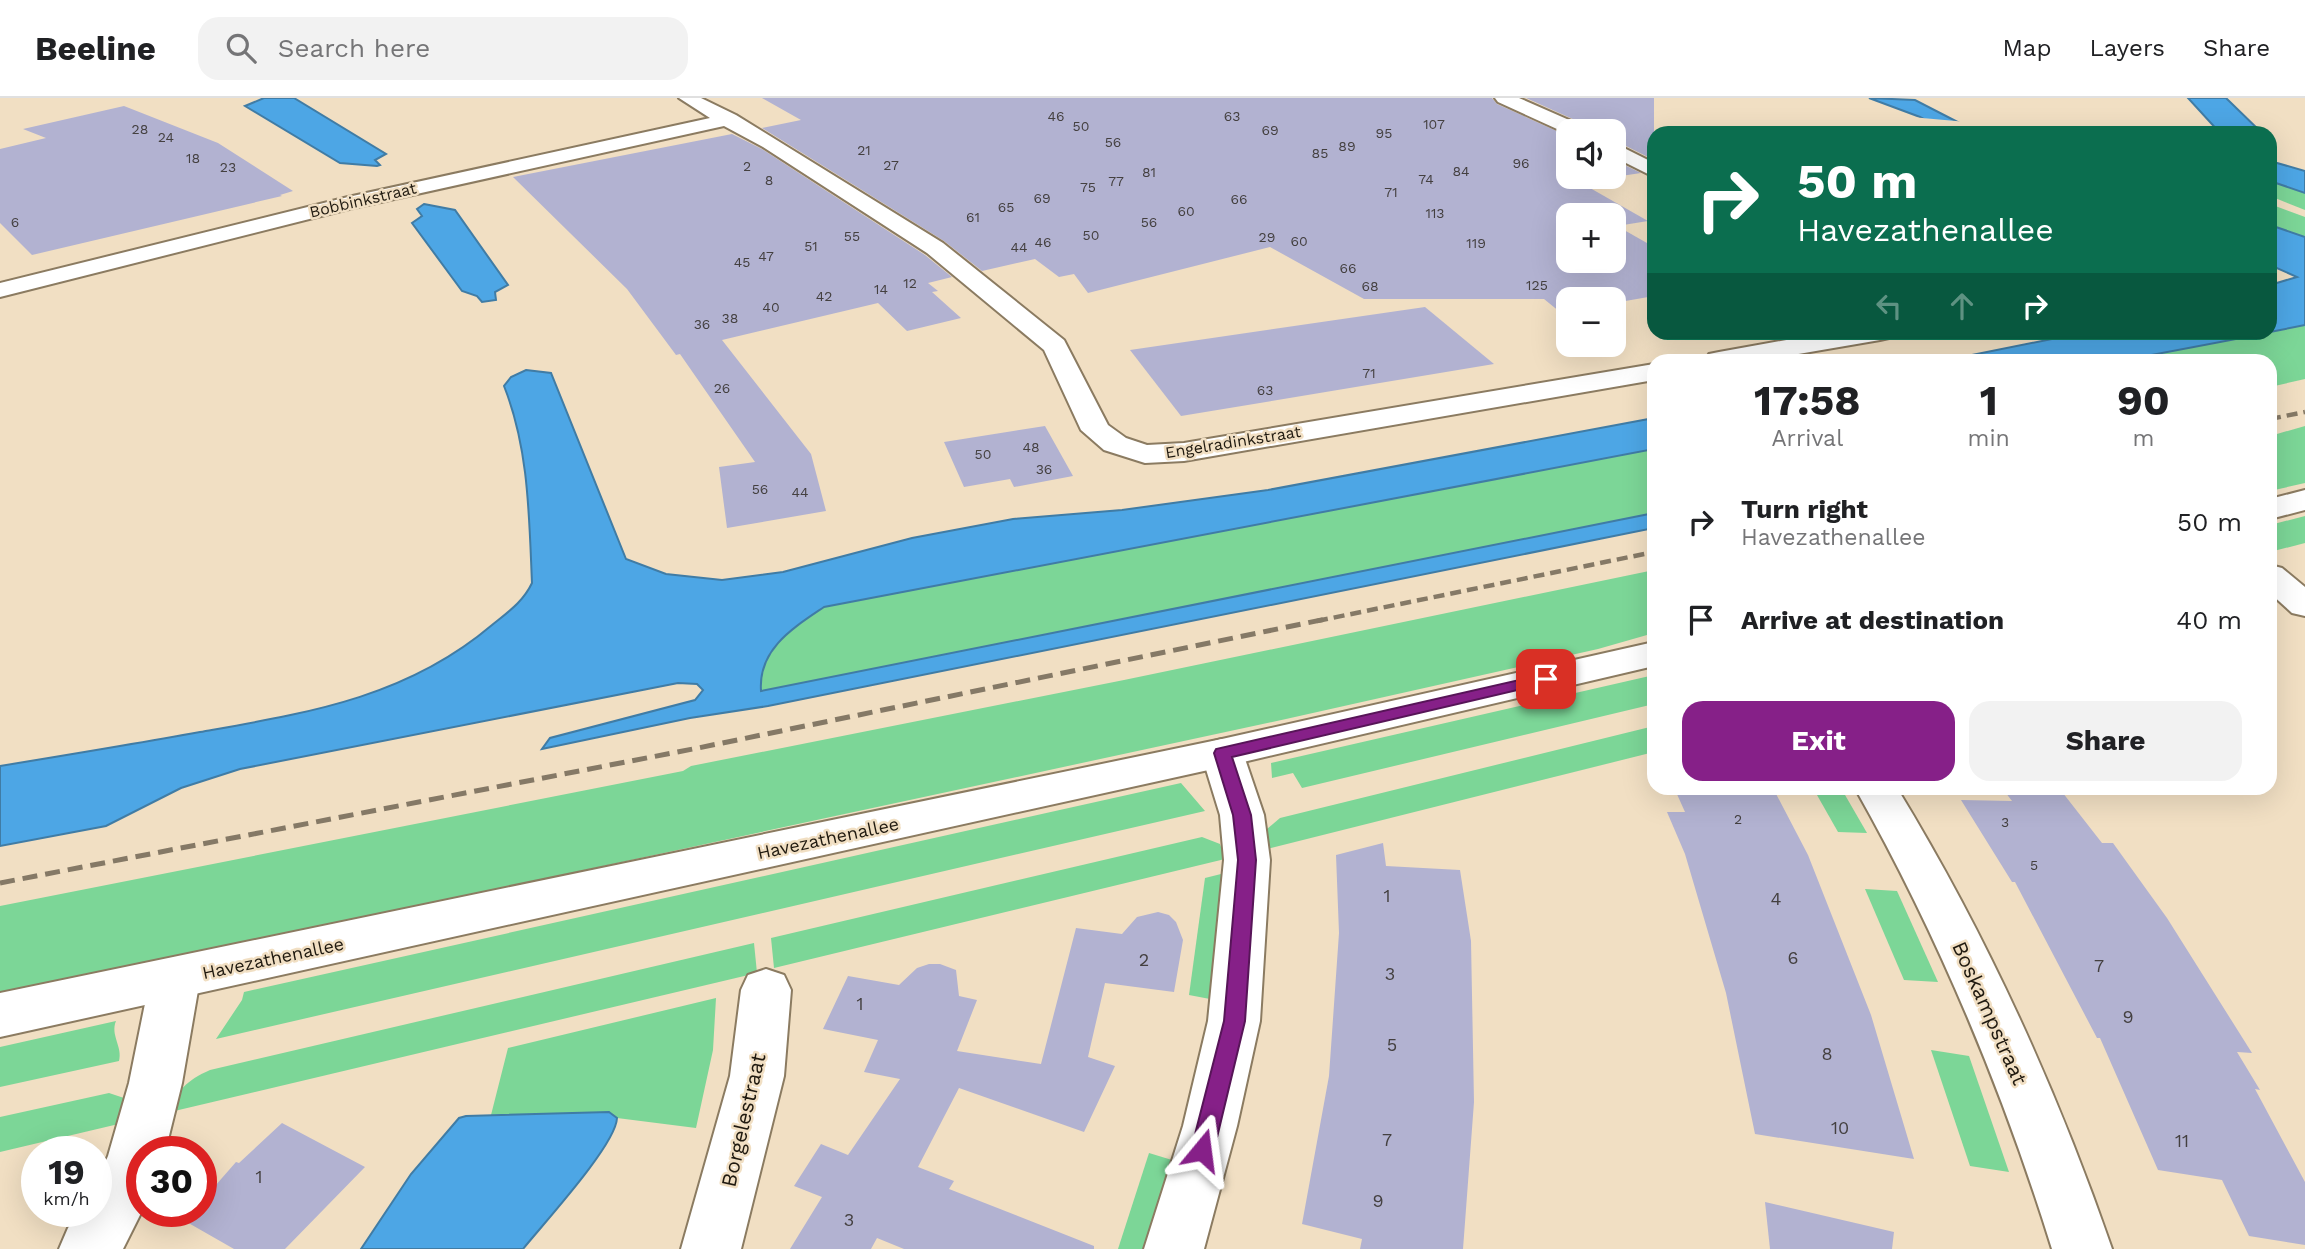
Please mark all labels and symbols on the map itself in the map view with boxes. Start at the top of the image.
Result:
house number: 46 [1047,108,1065,124]
house number: 63 [1224,108,1240,124]
house number: 107 [1423,116,1445,132]
house number: 50 [1073,118,1089,134]
house number: 28 [132,121,148,137]
house number: 69 [1261,122,1279,138]
house number: 95 [1376,125,1392,141]
house number: 24 [158,129,174,145]
house number: 56 [1105,134,1121,150]
house number: 89 [1338,138,1356,154]
house number: 21 [857,142,871,158]
house number: 85 [1312,145,1328,161]
house number: 18 [186,150,200,166]
house number: 96 [1512,155,1530,171]
house number: 27 [883,157,899,173]
house number: 2 [743,158,751,174]
house number: 23 [220,159,236,175]
house number: 84 [1452,163,1470,179]
house number: 81 [1142,164,1156,180]
house number: 74 [1418,171,1434,187]
house number: 8 [765,172,773,188]
house number: 77 [1108,173,1124,189]
street label: Bobbinkstraat [308,178,419,222]
house number: 75 [1080,179,1096,195]
house number: 71 [1384,184,1398,200]
house number: 69 [1033,190,1051,206]
house number: 66 [1230,191,1248,207]
house number: 65 [998,199,1014,215]
house number: 60 [1177,203,1195,219]
house number: 113 [1425,205,1445,221]
house number: 61 [966,209,980,225]
house number: 6 [11,214,19,230]
house number: 56 [1141,214,1157,230]
house number: 50 [1083,227,1099,243]
house number: 55 [844,228,860,244]
house number: 29 [1259,229,1275,245]
house number: 60 [1290,233,1308,249]
house number: 46 [1034,234,1052,250]
house number: 119 [1466,235,1486,251]
house number: 51 [804,238,818,254]
house number: 44 [1010,239,1028,255]
house number: 47 [758,248,774,264]
house number: 45 [734,254,750,270]
house number: 66 [1339,260,1357,276]
house number: 12 [903,275,917,291]
house number: 125 [1526,277,1548,293]
house number: 68 [1361,278,1379,294]
house number: 14 [874,281,888,297]
house number: 42 [816,288,832,304]
house number: 40 [762,299,780,315]
house number: 38 [722,310,738,326]
house number: 36 [694,316,710,332]
house number: 71 [1362,365,1376,381]
house number: 26 [714,380,730,396]
house number: 63 [1257,382,1273,398]
street label: Engelradinkstraat [1164,422,1303,462]
house number: 48 [1022,439,1040,455]
house number: 50 [975,446,991,462]
house number: 36 [1036,461,1052,477]
house number: 56 [752,481,768,497]
house number: 44 [791,484,809,500]
pin [1516,649,1576,709]
house number: 2 [1734,811,1742,827]
street label: Havezathenallee [755,813,901,863]
house number: 3 [2001,814,2009,830]
house number: 5 [2030,857,2038,873]
house number: 1 [1383,885,1391,906]
house number: 4 [1771,888,1782,909]
street label: Havezathenallee [200,933,346,983]
street label: Boskampstraat [1947,937,2033,1089]
house number: 6 [1788,947,1798,968]
house number: 2 [1139,949,1149,970]
house number: 7 [2094,955,2104,976]
house number: 3 [1385,963,1395,984]
house number: 1 [856,993,864,1014]
house number: 9 [2122,1006,2134,1027]
house number: 5 [1387,1034,1397,1055]
house number: 8 [1821,1043,1833,1064]
street label: Borgelestraat [715,1051,771,1189]
position arrow [1165,1113,1239,1187]
house number: 10 [1831,1117,1849,1138]
house number: 7 [1382,1129,1392,1150]
house number: 11 [2175,1130,2189,1151]
speed limit sign: 30 [126,1136,217,1227]
house number: 1 [255,1166,263,1187]
house number: 9 [1372,1190,1384,1211]
house number: 3 [844,1209,854,1230]

